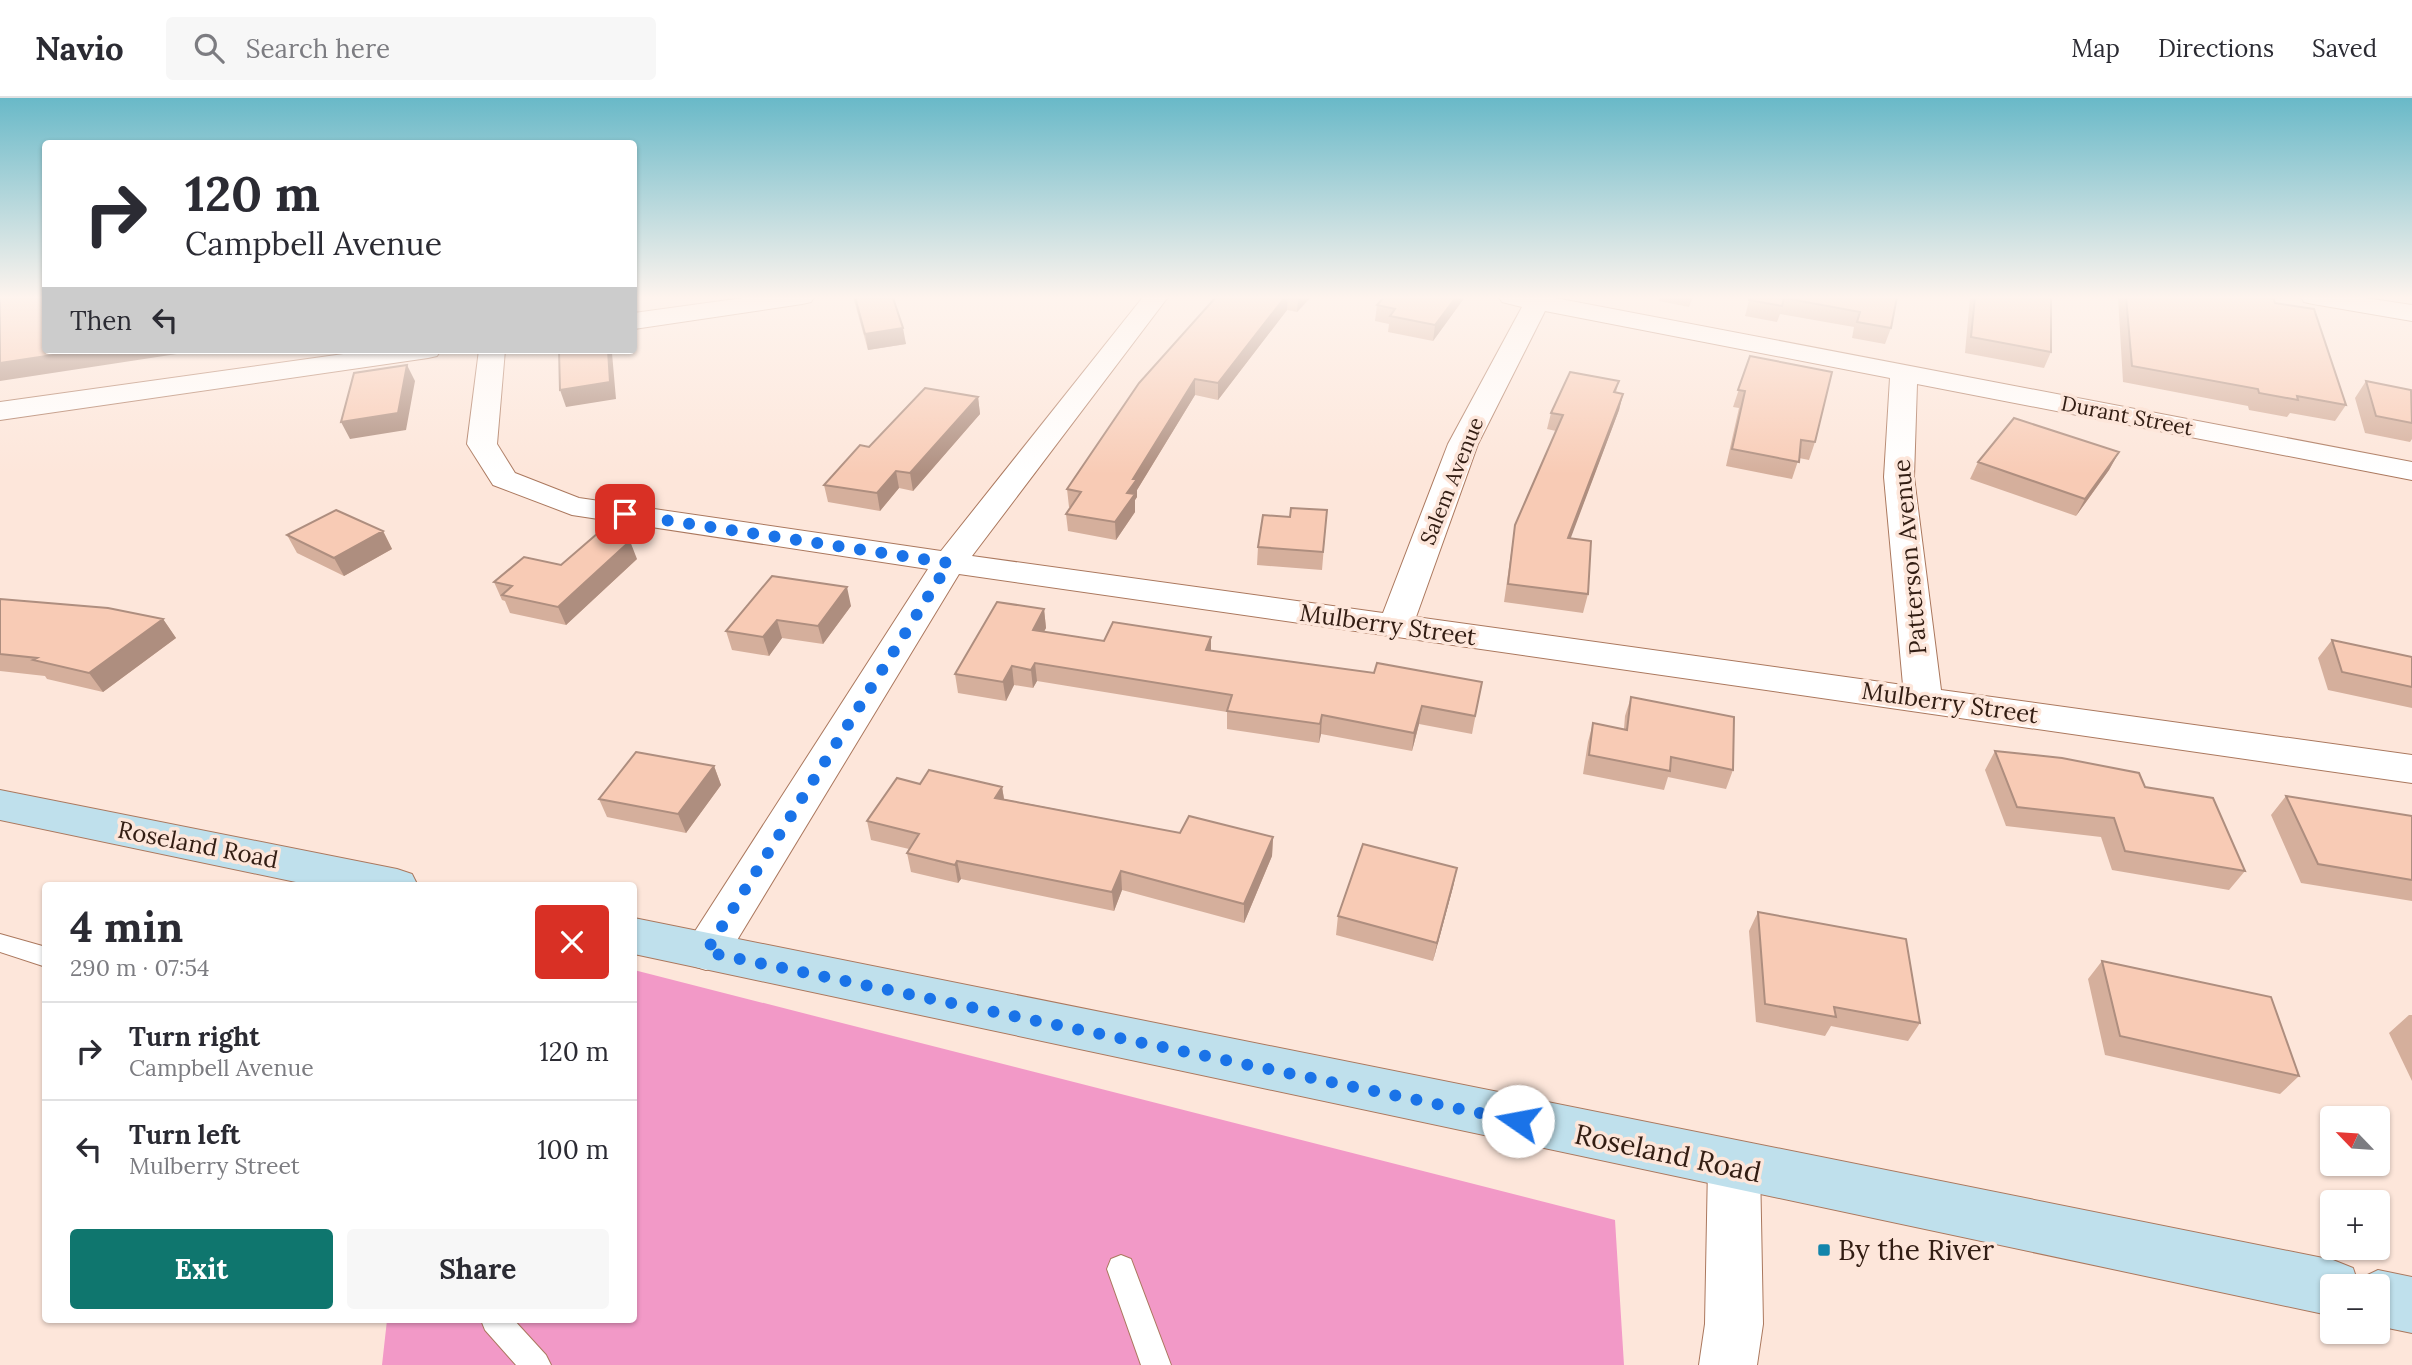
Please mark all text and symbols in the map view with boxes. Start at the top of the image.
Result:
search box [166,17,656,80]
text: Navio [35,27,124,69]
icon: search [190,29,228,67]
text: Search here [246,32,390,65]
text: Map [2071,33,2120,64]
text: Directions [2158,33,2274,64]
text: Saved [2312,33,2377,64]
text: 120 m [185,162,320,224]
icon: right [70,168,161,259]
text: Campbell Avenue [185,223,442,264]
icon: left [146,301,184,339]
text: Then [70,304,132,337]
street label: Durant Street [2059,389,2196,442]
street label: Salem Avenue [1414,413,1489,549]
street label: Patterson Avenue [1886,458,1933,656]
pin [595,484,655,544]
icon: arrive [606,495,644,533]
street label: Mulberry Street [1298,597,1479,652]
street label: Mulberry Street [1860,675,2041,730]
street label: Roseland Road [115,814,281,875]
text: 4 min [70,900,183,954]
button: close [535,905,609,979]
text: 290 m · 07:54 [70,953,210,982]
text: Turn right [129,1020,260,1053]
icon: right [70,1032,108,1070]
text: 120 m [539,1035,609,1068]
text: Campbell Avenue [129,1053,314,1082]
position arrow [1481,1084,1555,1158]
north arrow [2320,1106,2390,1176]
map controls [2320,1106,2390,1344]
street label: Roseland Road [1571,1116,1765,1190]
text: Turn left [129,1118,240,1151]
icon: left [70,1130,108,1168]
text: 100 m [537,1133,609,1166]
text: Mulberry Street [129,1151,300,1180]
button: + [2320,1190,2390,1260]
button: Exit [70,1229,333,1309]
button: Share [347,1229,609,1309]
place label: By the River [1838,1232,1994,1268]
marker: By the River [1816,1242,1832,1258]
button: − [2320,1274,2390,1344]

